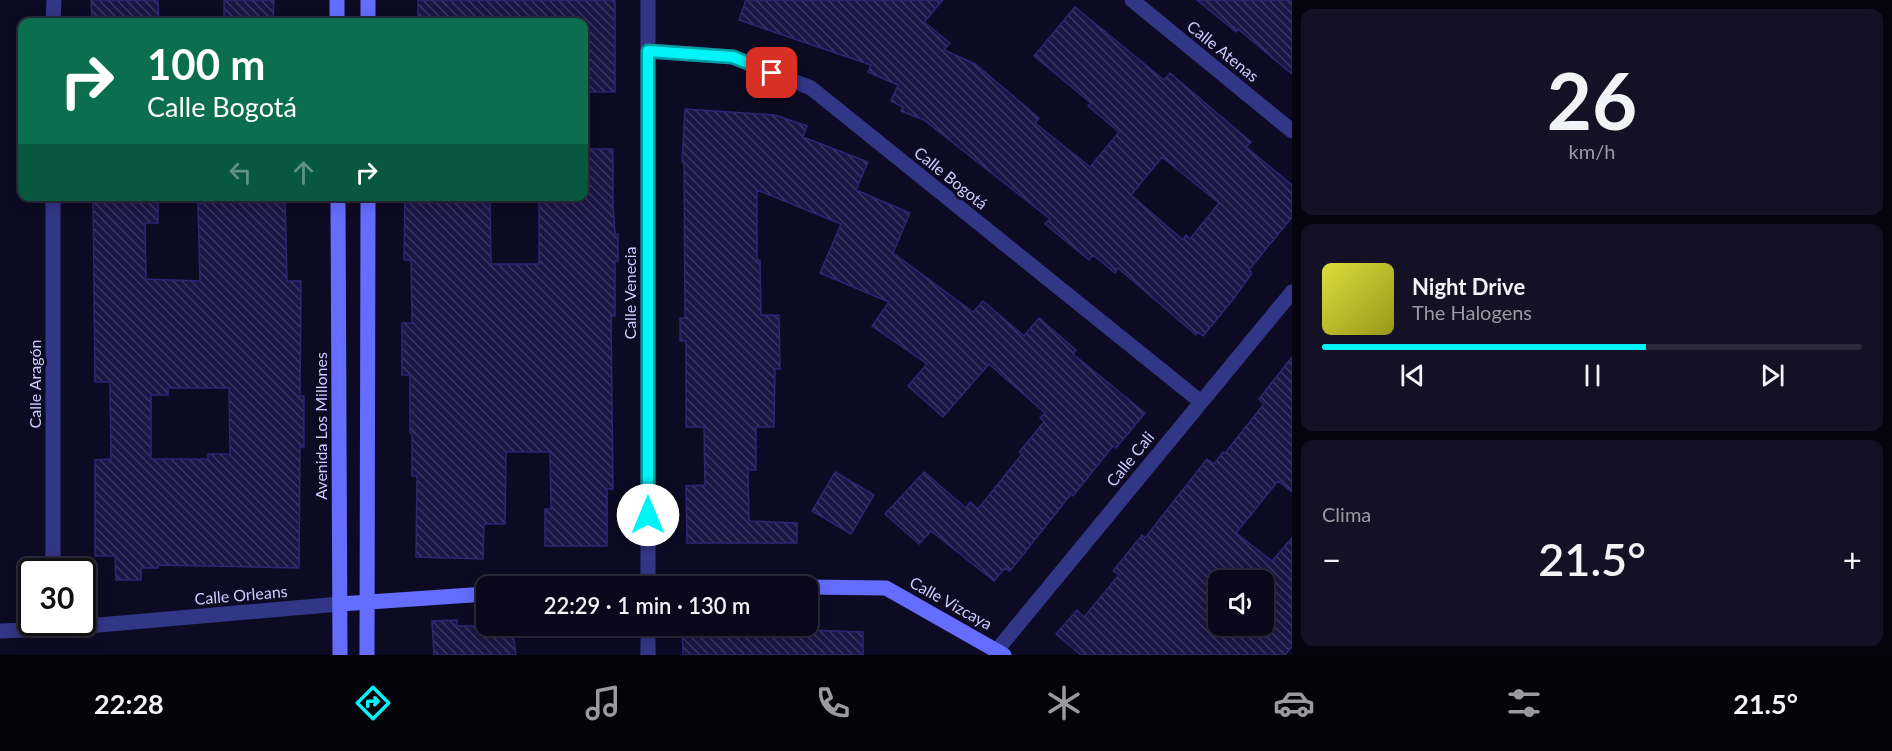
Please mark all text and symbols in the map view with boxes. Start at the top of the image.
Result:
street label: Calle Atenas [1184,16,1263,85]
text: 100 m [147,39,265,89]
icon: right [48,42,126,120]
pin [746,47,797,98]
text: 26 [1547,53,1637,147]
icon: arrive [755,56,788,89]
text: Calle Bogotá [147,90,297,123]
text: km/h [1569,139,1615,163]
street label: Calle Bogotá [911,142,992,213]
icon: left [224,156,257,189]
icon: ahead [287,156,320,189]
icon: right [350,156,383,189]
street label: Calle Venecia [620,246,639,340]
text: Night Drive [1412,273,1525,300]
text: The Halogens [1412,300,1532,324]
street label: Calle Aragón [25,340,44,428]
street label: Avenida Los Millones [311,352,330,500]
icon: previous [1396,359,1429,392]
icon: pause [1576,359,1609,392]
icon: next [1756,359,1789,392]
street label: Calle Cali [1102,427,1157,490]
position arrow [616,483,680,547]
text: Clima [1322,502,1371,526]
text: 21.5° [1538,532,1646,586]
text: − [1322,539,1341,579]
text: + [1843,539,1862,579]
speed limit sign: 30 [18,558,96,636]
map controls [1208,570,1274,636]
button: sound [1208,570,1274,636]
street label: Calle Vizcaya [907,572,996,633]
street label: Calle Orleans [194,581,288,608]
text: 22:29 · 1 min · 130 m [544,592,750,619]
icon: directions [352,682,394,724]
icon: music [582,682,624,724]
icon: phone [812,682,854,724]
icon: climate [1043,682,1085,724]
icon: car [1273,682,1315,724]
icon: filters [1503,682,1545,724]
text: 22:28 [94,687,164,720]
text: 21.5° [1733,687,1798,720]

